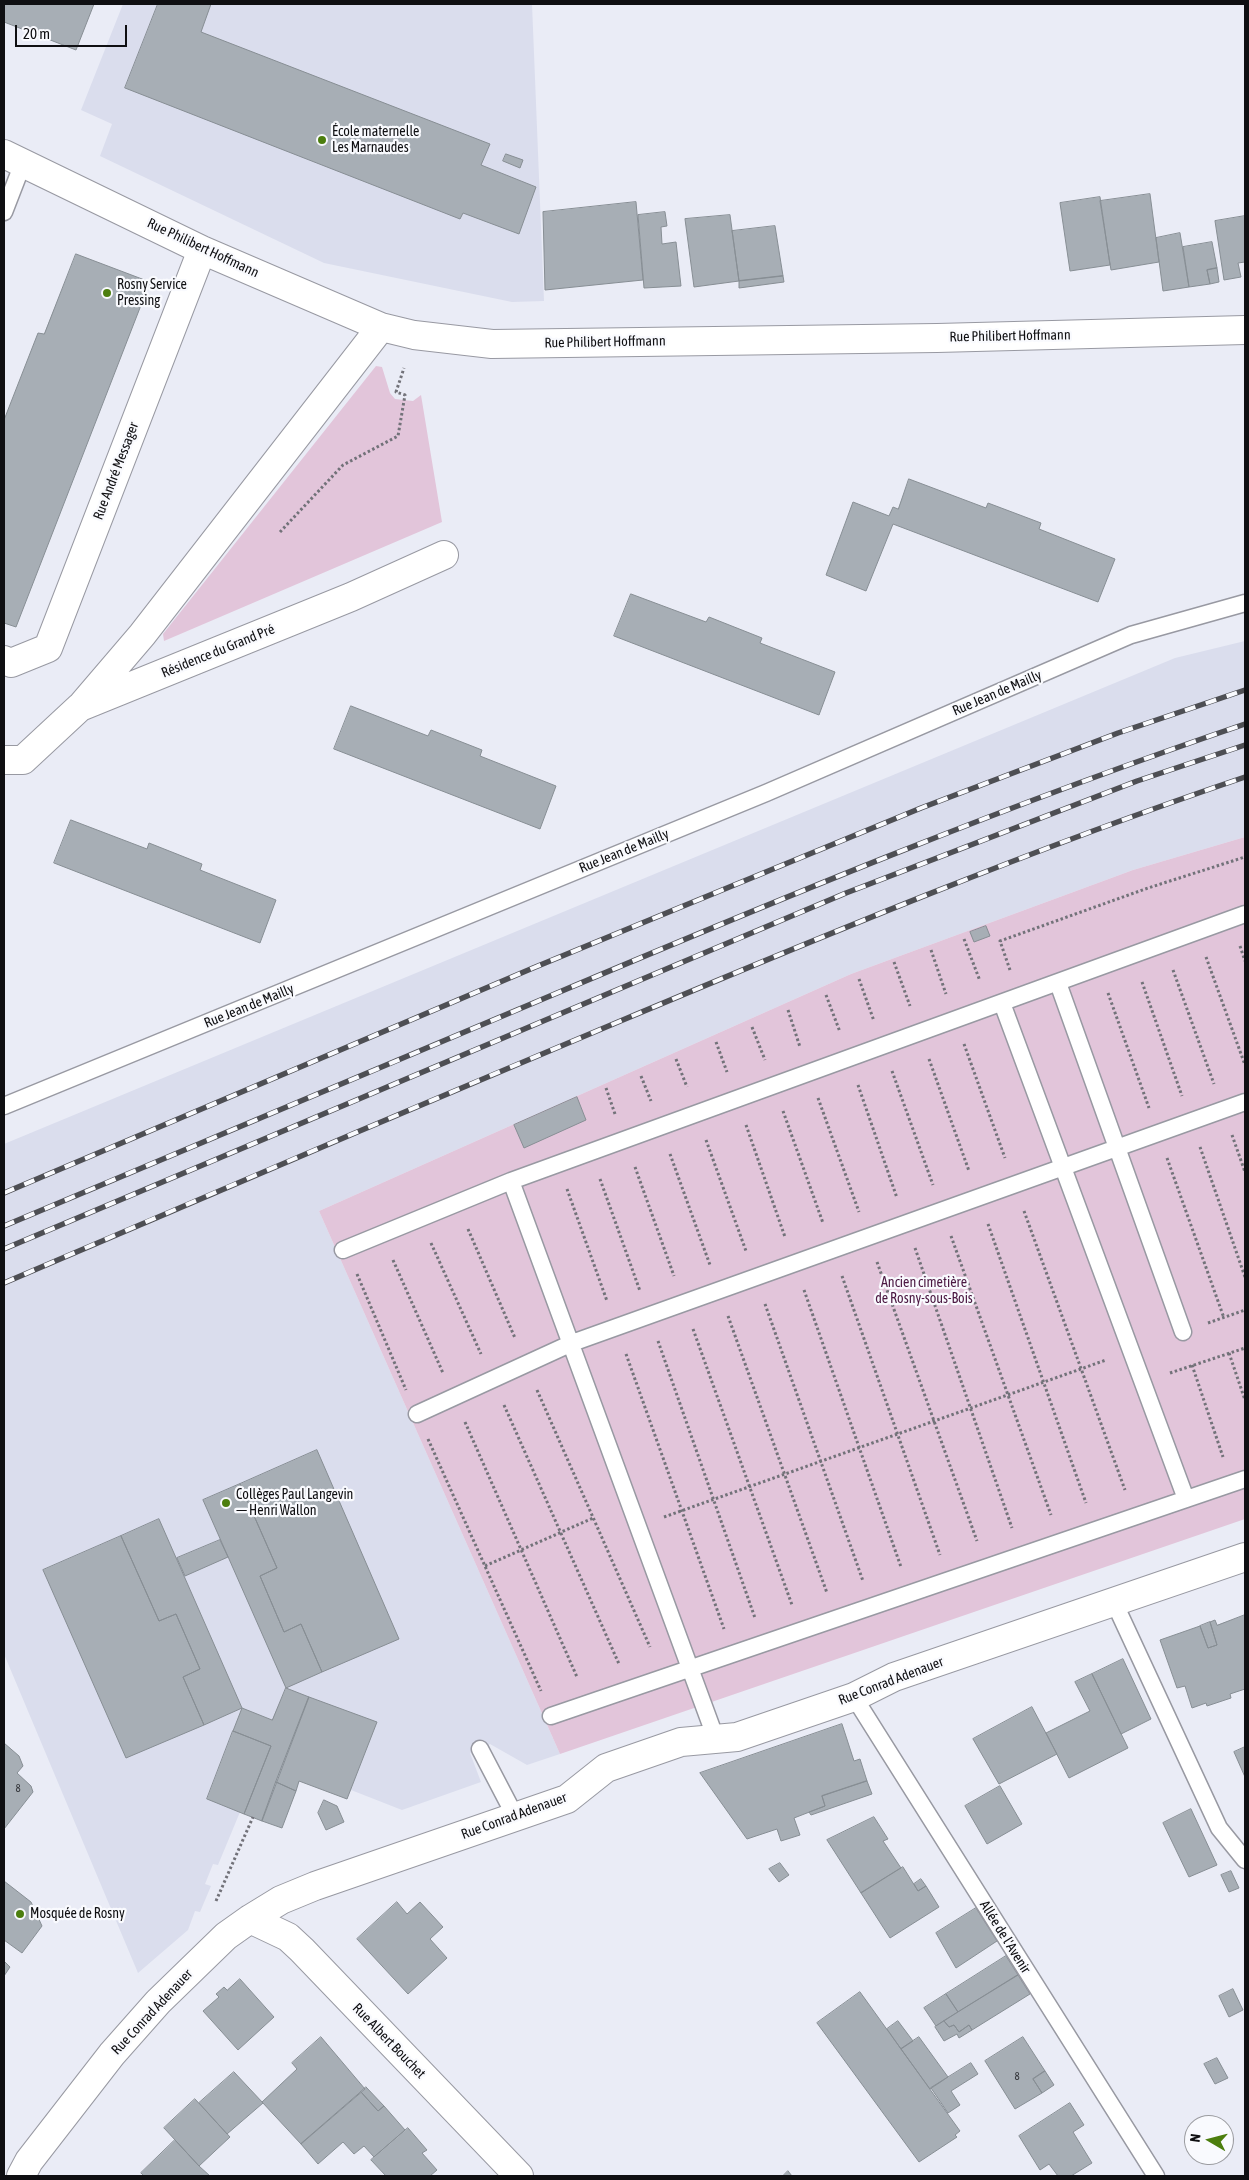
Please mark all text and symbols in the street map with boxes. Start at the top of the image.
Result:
scale bar [18,15,130,47]
text: 20 m [23,25,50,42]
place label: École maternelle Les Marnaudes [332,124,419,156]
marker: École maternelle Les Marnaudes [316,134,328,146]
street label: Rue Philibert Hoffmann [145,215,261,281]
place label: Rosny Service Pressing [117,277,187,310]
marker: Rosny Service Pressing [101,287,113,299]
street label: Rue Philibert Hoffmann [949,327,1071,345]
street label: Rue Philibert Hoffmann [544,333,666,351]
street label: Rue André Messager [90,420,142,522]
street label: Résidence du Grand Pré [159,621,277,681]
street label: Rue Jean de Mailly [950,667,1044,719]
street label: Rue Jean de Mailly [577,825,671,877]
street label: Rue Jean de Mailly [202,980,296,1032]
park label: Ancien cimetière de Rosny-sous-Bois [875,1275,973,1308]
place label: Collèges Paul Langevin — Henri Wallon [236,1487,353,1520]
marker: Collèges Paul Langevin — Henri Wallon [220,1497,232,1509]
street label: Rue Conrad Adenauer [836,1653,946,1709]
house number: 8 [15,1782,21,1796]
street label: Rue Conrad Adenauer [459,1789,569,1843]
street label: Allée de l'Avenir [976,1898,1034,1976]
place label: Mosquée de Rosny [30,1906,125,1922]
marker: Mosquée de Rosny [14,1908,26,1920]
street label: Rue Conrad Adenauer [108,1966,196,2058]
street label: Rue Albert Bouchet [349,2000,429,2082]
house number: 8 [1014,2070,1020,2084]
north arrow [1184,2115,1234,2165]
text: N [1187,2133,1204,2143]

